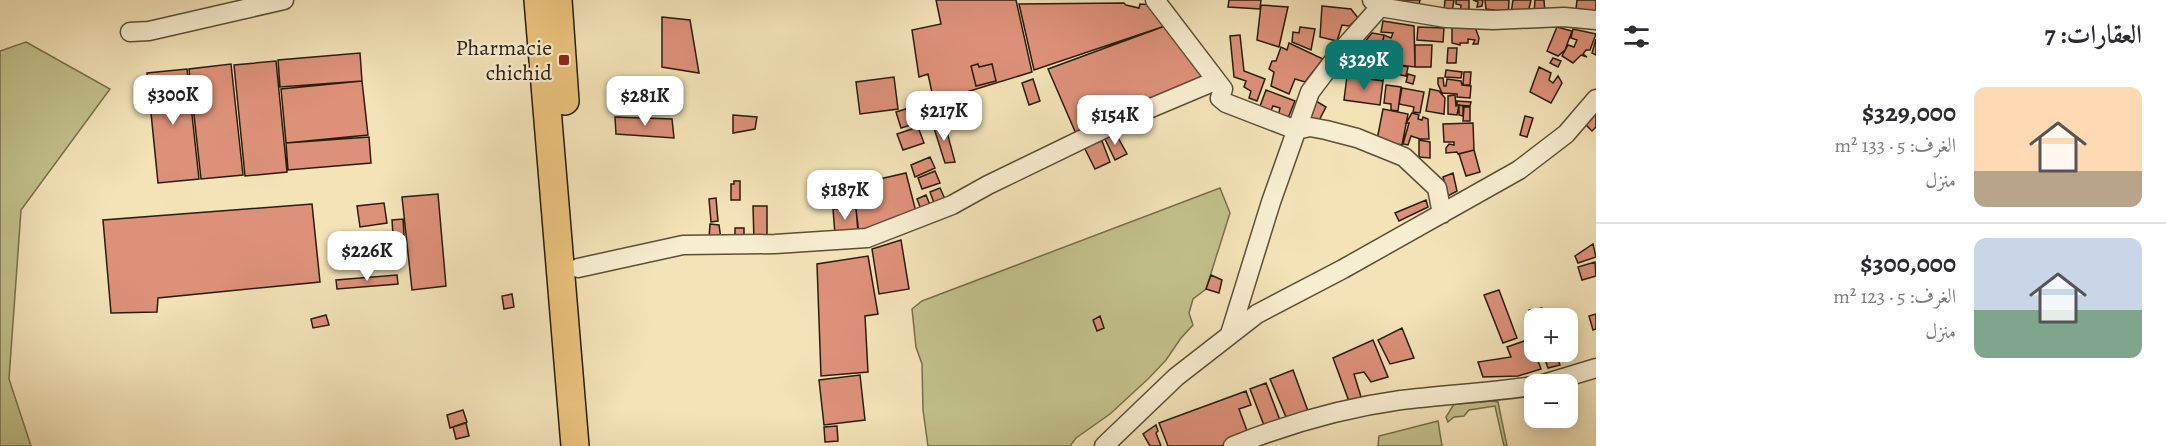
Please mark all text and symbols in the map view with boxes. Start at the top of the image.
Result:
text: العقارات: 7 [2045,17,2142,52]
icon: filters [1620,20,1653,53]
place label: Pharmacie chichid [456,33,552,88]
pin: $329K [1322,40,1406,91]
text: $329K [1339,46,1389,73]
marker: Pharmacie chichid [557,53,571,67]
pin: $300K [131,75,215,126]
pin: $281K [603,76,687,127]
text: $300K [147,81,199,108]
text: $281K [621,82,669,109]
pin: $217K [902,91,986,142]
pin: $154K [1073,95,1157,146]
text: $329,000 [1862,95,1956,130]
text: $217K [920,97,968,124]
text: $154K [1091,101,1139,128]
icon: home [2022,111,2094,183]
text: الغرف: 5 · 133 m² [1834,132,1956,159]
text: منزل [1925,167,1956,194]
pin: $187K [803,170,887,221]
text: $187K [821,176,869,203]
pin: $226K [325,231,409,282]
text: $226K [341,237,393,264]
text: $300,000 [1860,246,1956,281]
icon: home [2022,262,2094,334]
text: الغرف: 5 · 123 m² [1833,283,1956,310]
map controls [1524,308,1578,428]
button: + [1524,308,1578,362]
text: منزل [1925,318,1956,345]
button: − [1524,374,1578,428]

